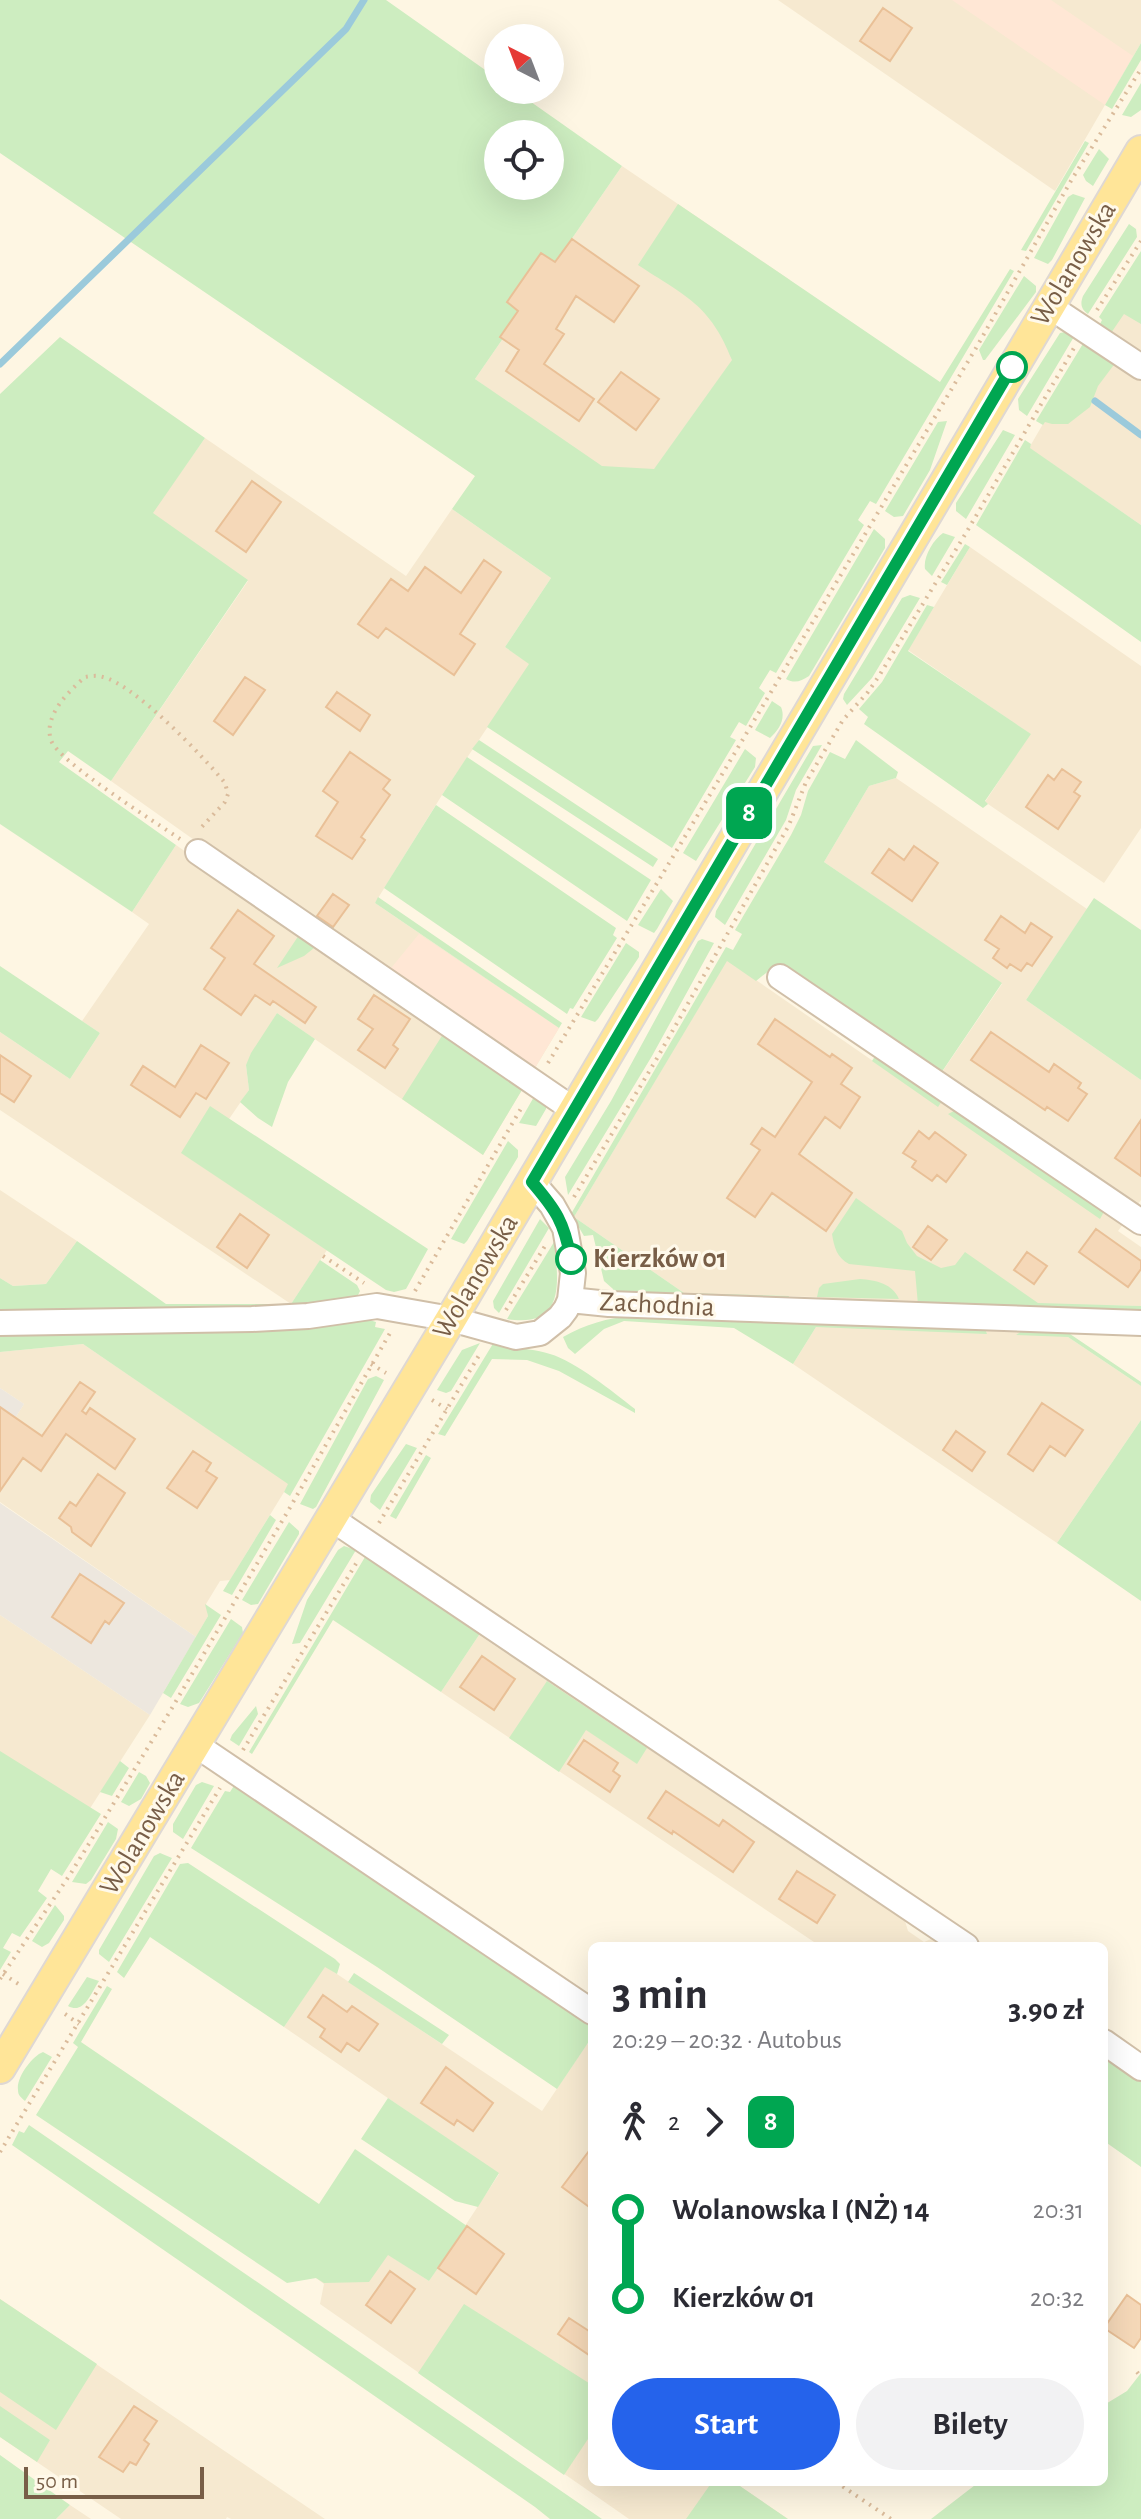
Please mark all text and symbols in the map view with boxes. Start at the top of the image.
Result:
north arrow [484,24,564,104]
map controls [484,24,564,200]
button: locate [484,120,564,200]
street label: Wolanowska [1026,197,1122,331]
unlabelled marker [997,352,1027,382]
line badge: 8 [723,787,775,839]
text: 8 [742,799,756,827]
street label: Wolanowska [428,1210,524,1344]
marker: Kierzków 01 [556,1244,586,1274]
place label: Kierzków 01 [593,1245,727,1273]
street label: Zachodnia [599,1288,715,1322]
street label: Wolanowska [95,1766,191,1900]
text: 3 min [612,1973,708,2017]
text: 3.90 zł [1008,1995,1084,2025]
text: 20:29 – 20:32 · Autobus [612,2027,842,2053]
icon: walk [612,2100,656,2144]
icon: forward [692,2100,736,2144]
text: 8 [764,2108,778,2136]
text: 2 [668,2109,680,2135]
text: Wolanowska I (NŻ) 14 [672,2195,930,2225]
text: 20:31 [1033,2197,1084,2223]
text: Kierzków 01 [672,2283,815,2313]
text: 20:32 [1030,2285,1084,2311]
button: Start [612,2378,840,2470]
button: Bilety [856,2378,1084,2470]
scale bar [24,2463,204,2499]
text: 50 m [36,2470,78,2492]

